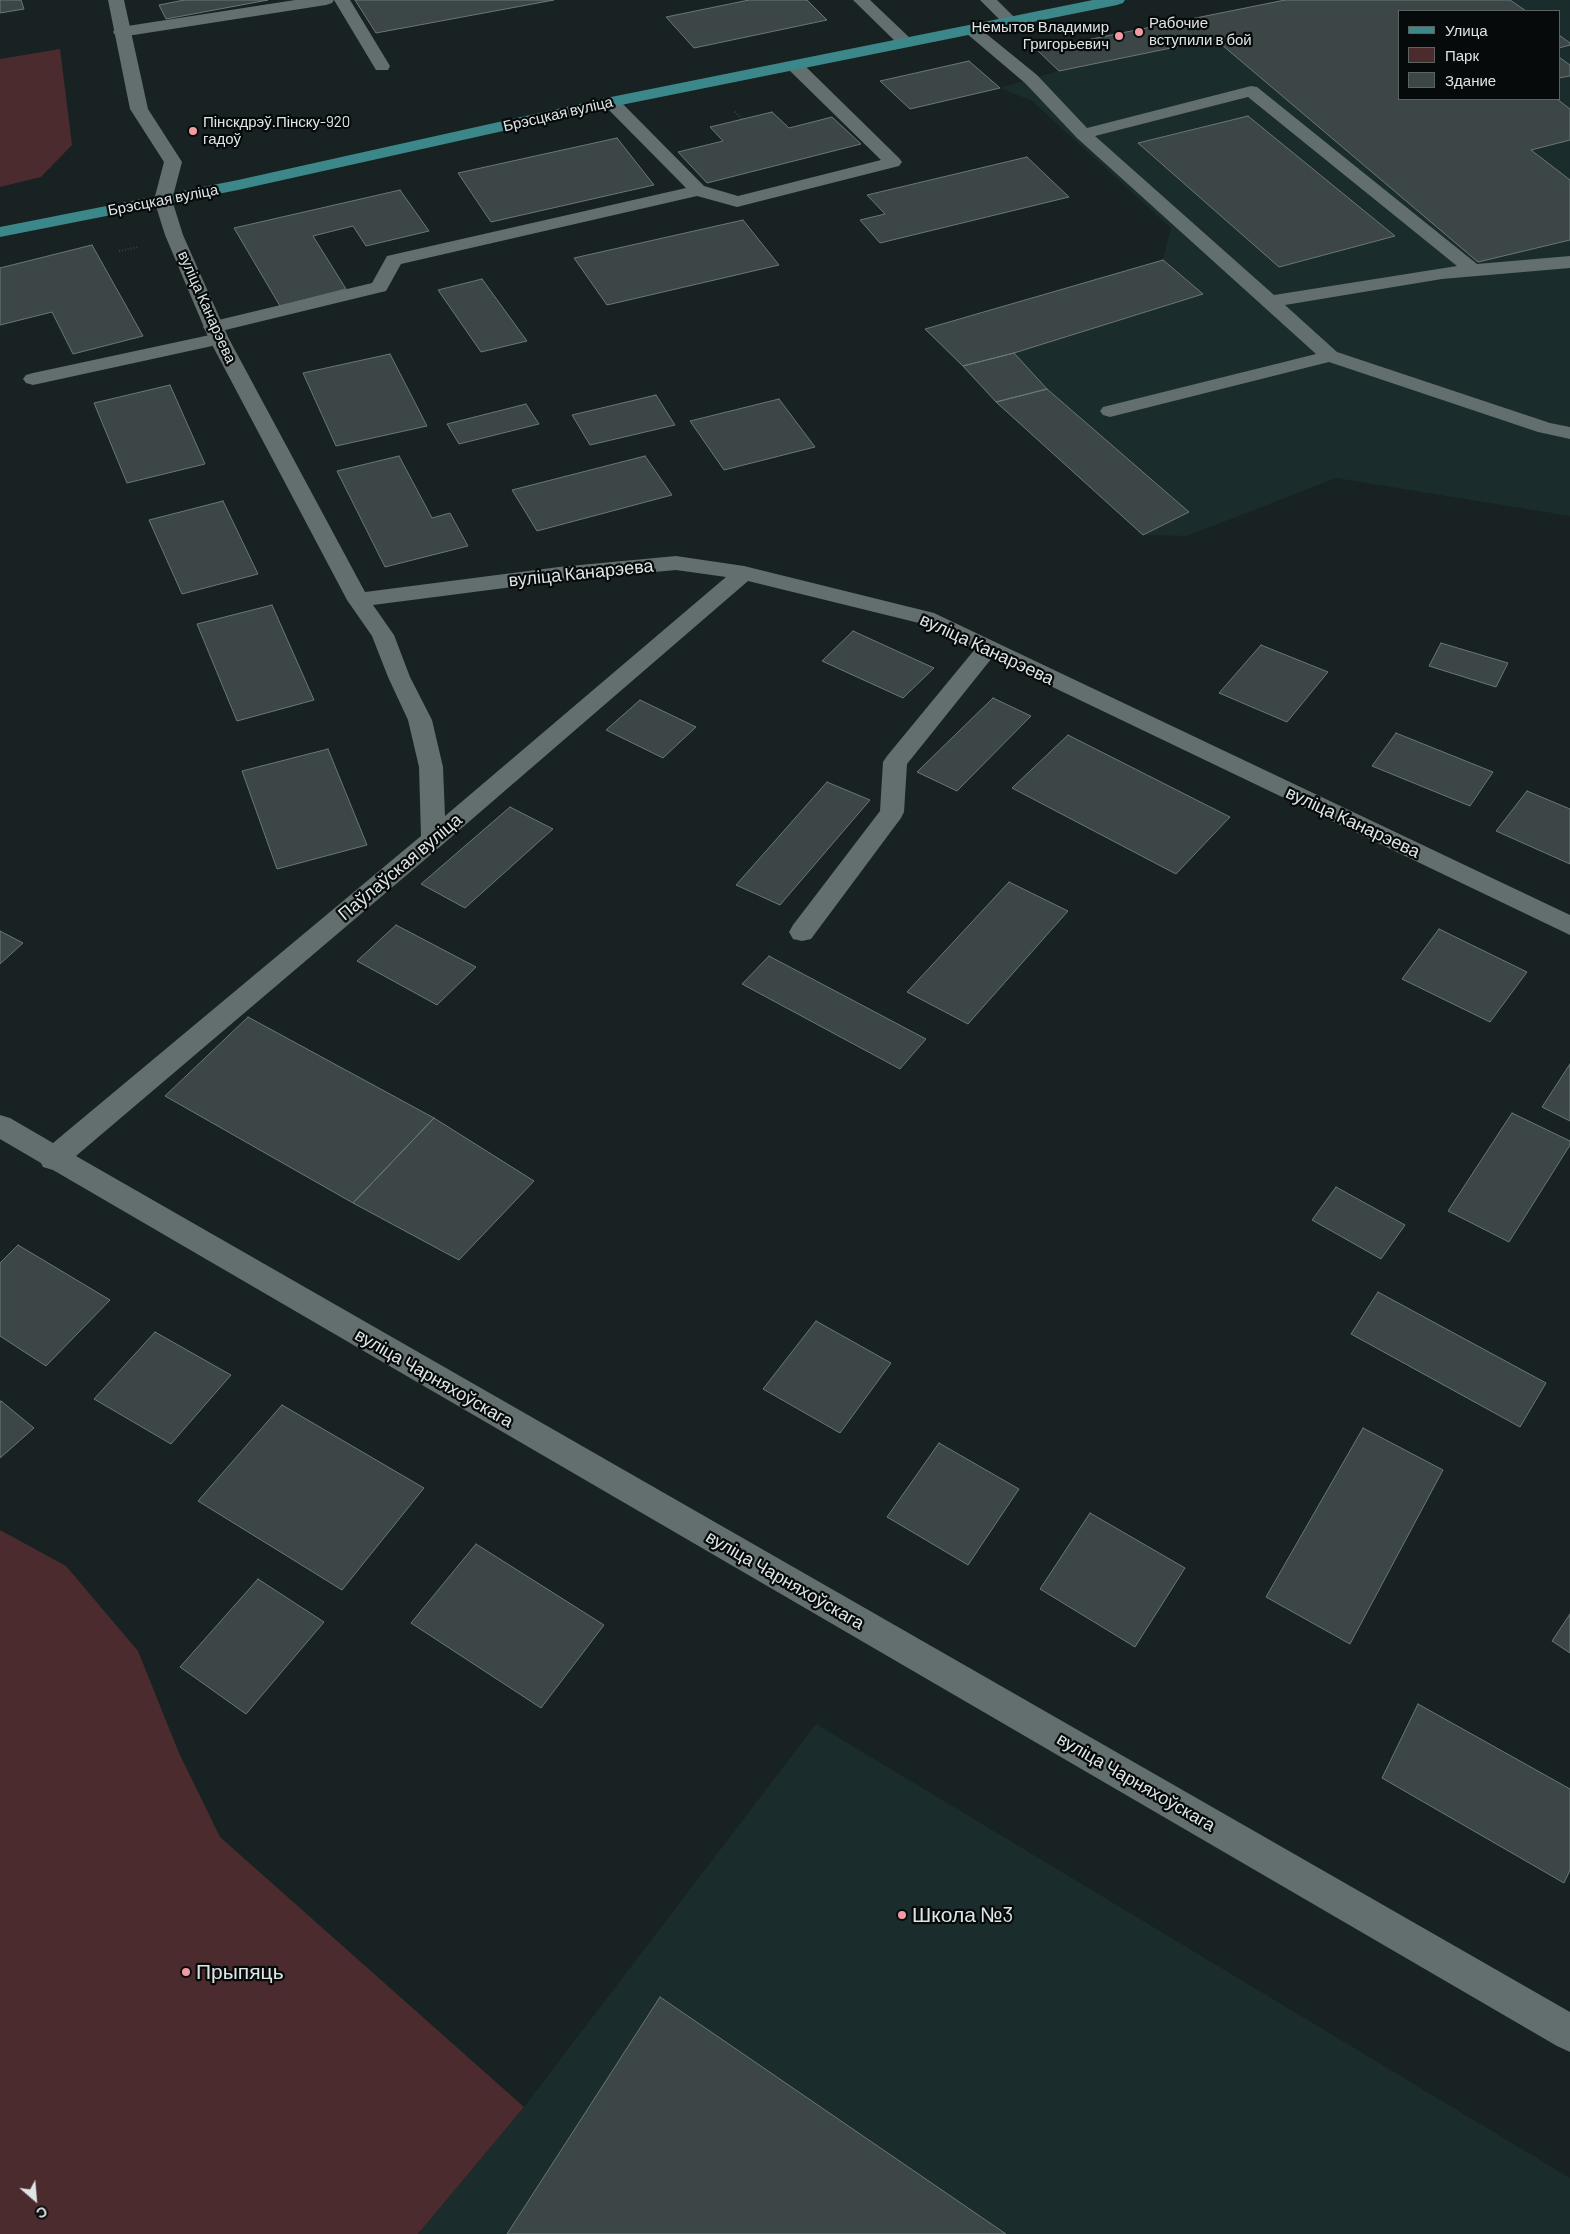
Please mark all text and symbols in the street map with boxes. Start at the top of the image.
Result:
legend [1398,10,1560,100]
place label: Рабочие вступили в бой [1149,14,1252,49]
place label: Немытов Владимир Григорьевич [971,18,1109,53]
text: Улица [1445,21,1488,39]
marker: Рабочие вступили в бой [1133,26,1145,38]
marker: Немытов Владимир Григорьевич [1113,30,1125,42]
text: Парк [1445,46,1479,64]
text: Здание [1445,71,1496,89]
street label: Брэсцкая вуліца [501,93,615,135]
place label: Пінскдрэў.Пінску-920 гадоў [203,113,350,148]
marker: Пінскдрэў.Пінску-920 гадоў [187,125,199,137]
street label: Брэсцкая вуліца [106,180,220,220]
street label: вуліца Канарэева [174,248,240,366]
street label: вуліца Канарэева [508,555,654,591]
street label: вуліца Канарэева [917,608,1057,690]
street label: вуліца Канарэева [1283,781,1423,863]
street label: Паўлаўская вуліца [334,809,466,925]
street label: вуліца Чарняхоўскага [351,1324,517,1432]
street label: вуліца Чарняхоўскага [702,1526,868,1634]
street label: вуліца Чарняхоўскага [1053,1728,1219,1836]
place label: Школа №3 [912,1902,1013,1928]
marker: Школа №3 [896,1909,908,1921]
place label: Прыпяць [196,1959,284,1985]
marker: Прыпяць [180,1966,192,1978]
north arrow [10,2174,60,2224]
text: С [34,2203,50,2223]

